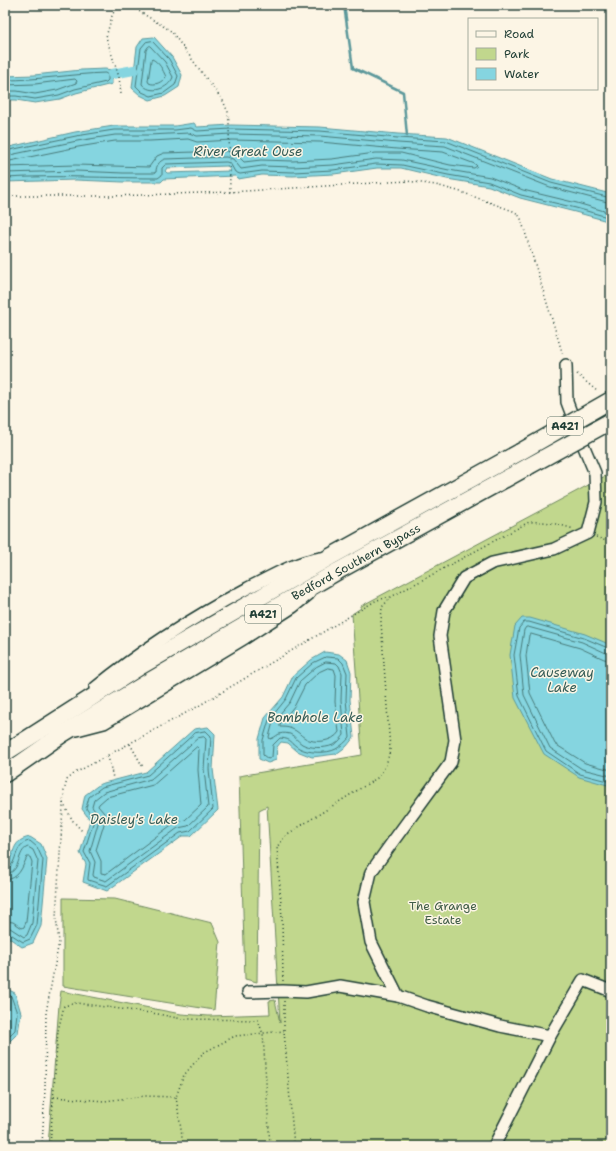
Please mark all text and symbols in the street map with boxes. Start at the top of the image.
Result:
legend [468,18,598,90]
text: Road [504,26,535,42]
text: Park [504,46,530,62]
text: Water [504,66,540,82]
water label: River Great Ouse [194,143,302,160]
road number: A421 [547,417,583,435]
street label: Bedford Southern Bypass [289,520,423,604]
road number: A421 [245,605,281,623]
water label: Causeway Lake [530,664,594,696]
water label: Bombhole Lake [267,709,363,726]
water label: Daisley's Lake [90,811,178,828]
park label: The Grange Estate [409,898,477,928]

